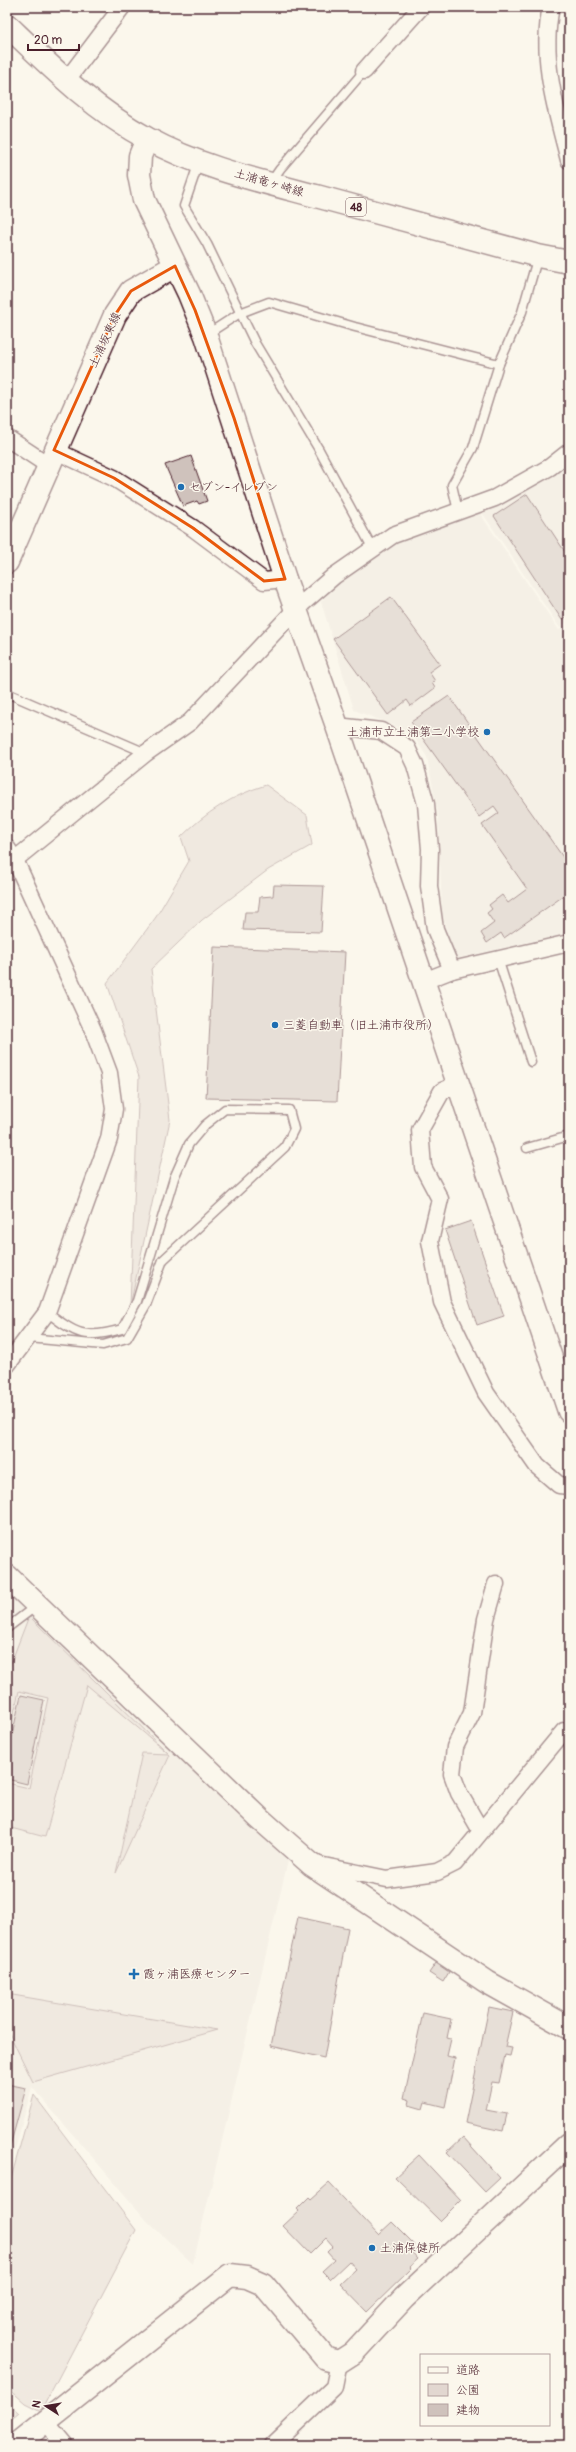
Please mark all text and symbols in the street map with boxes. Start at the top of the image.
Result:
scale bar [28,26,79,52]
text: 20 m [34,33,63,48]
street label: 土浦竜ヶ崎線 [232,166,306,200]
road number: 48 [346,198,366,216]
street label: 土浦坂東線 [86,310,124,370]
place label: セブン-イレブン [189,480,278,495]
marker: セブン-イレブン [176,482,186,492]
place label: 土浦市立土浦第二小学校 [347,725,479,740]
marker: 土浦市立土浦第二小学校 [482,727,492,737]
place label: 三菱自動車（旧土浦市役所） [283,1018,439,1033]
marker: 三菱自動車（旧土浦市役所） [270,1020,280,1030]
place label: 霞ヶ浦医療センター [143,1967,251,1982]
marker: 霞ヶ浦医療センター [128,1968,140,1980]
place label: 土浦保健所 [380,2241,440,2256]
marker: 土浦保健所 [367,2243,377,2253]
legend [420,2354,550,2426]
text: 道路 [456,2363,480,2378]
text: 公園 [456,2383,480,2398]
north arrow [26,2386,66,2426]
text: N [30,2398,44,2409]
text: 建物 [456,2403,480,2418]

